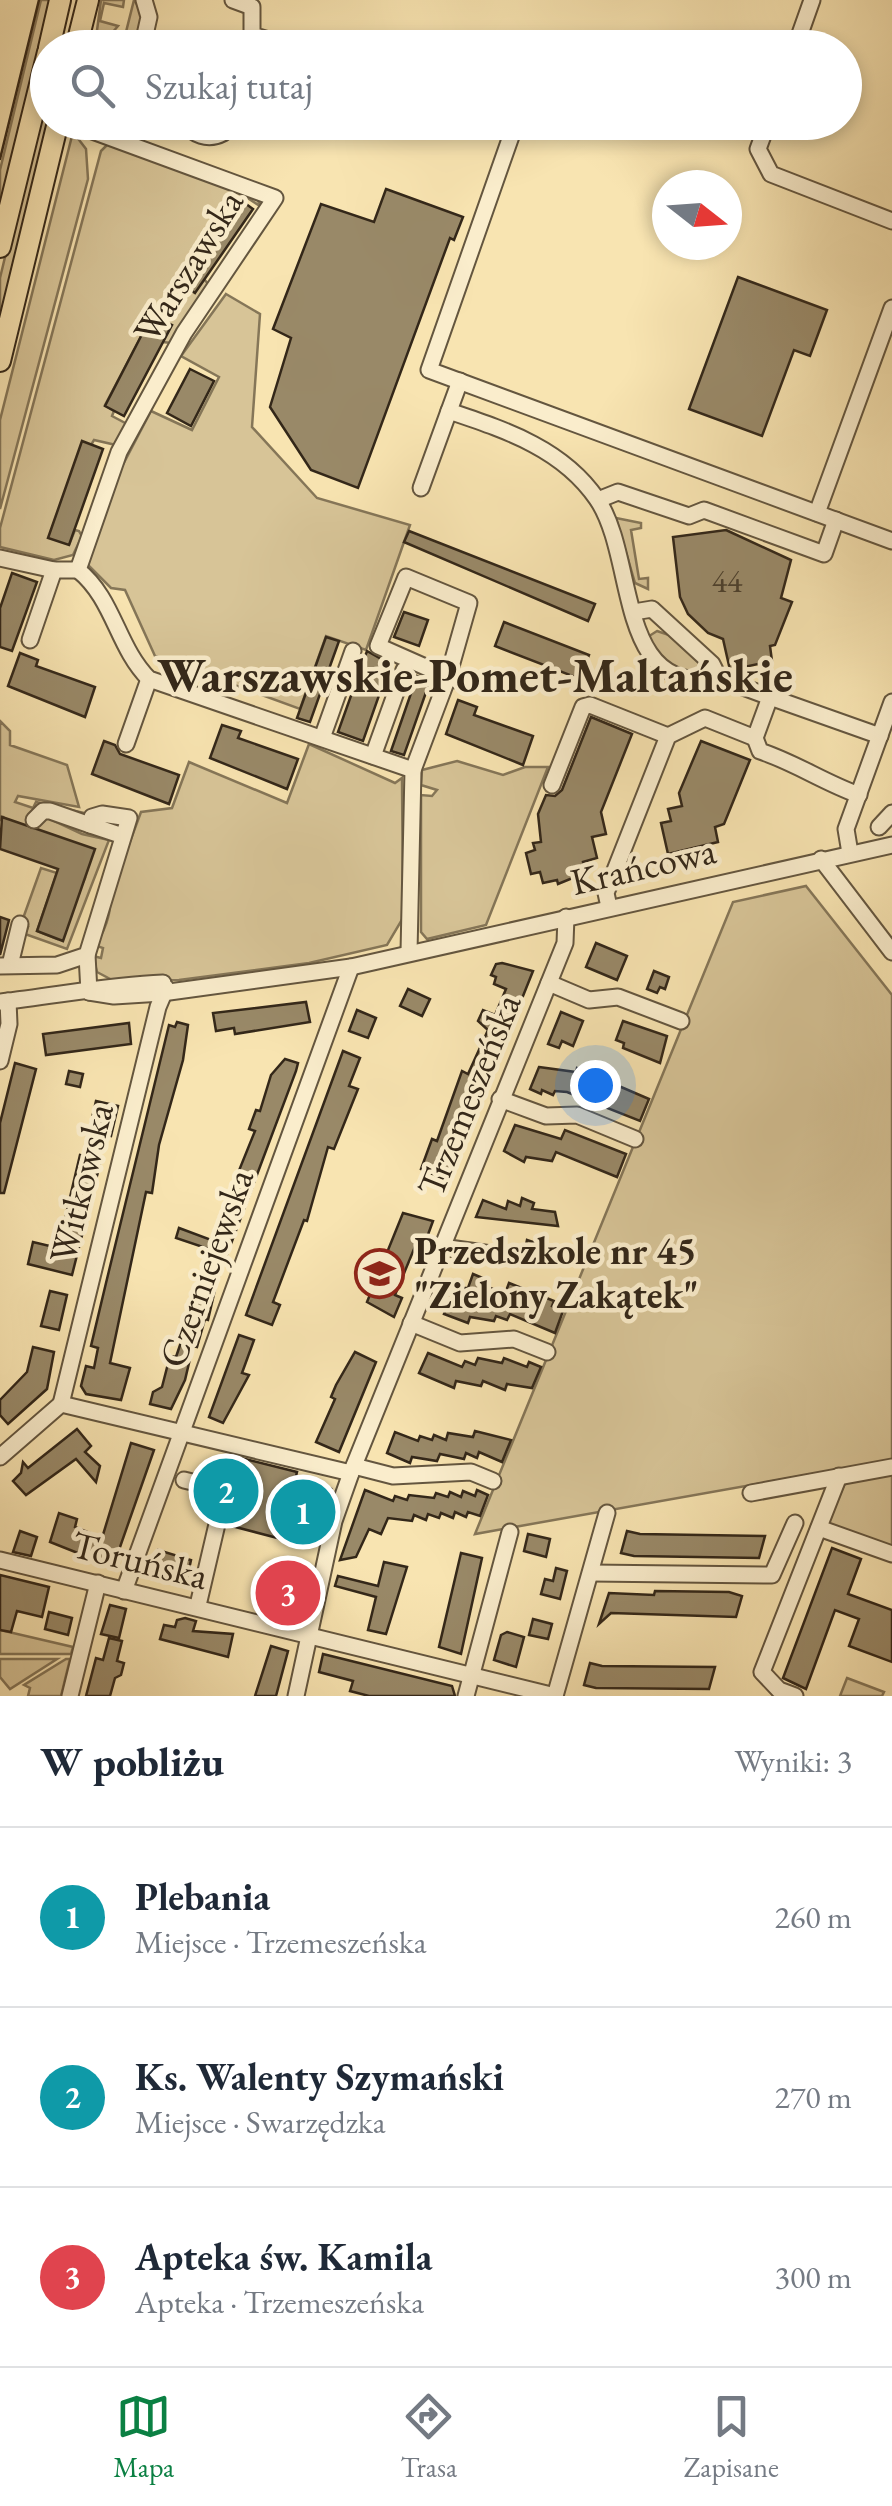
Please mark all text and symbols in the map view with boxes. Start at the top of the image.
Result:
search box [30,30,862,140]
icon: search [65,58,120,113]
text: Szukaj tutaj [145,61,313,110]
north arrow [652,170,742,260]
street label: Warszawska [121,179,254,351]
house number: 44 [712,560,743,602]
district label: Warszawskie-Pomet-Maltańskie [157,644,793,706]
street label: Krańcowa [566,825,721,906]
street label: Trzemeszeńska [406,985,532,1203]
your location [570,1060,621,1111]
street label: Witkowska [37,1097,124,1268]
street label: Czerniejewska [147,1161,264,1374]
place label: Przedszkole nr 45 "Zielony Zakątek" [414,1226,699,1319]
school or university icon: Przedszkole nr 45 "Zielony Zakątek" [353,1247,405,1299]
pin: 2 [194,1454,258,1528]
pin: 1 [270,1474,336,1550]
street label: Toruńska [67,1519,214,1600]
pin: 3 [256,1556,320,1630]
text: W pobliżu [40,1734,224,1789]
text: Wyniki: 3 [735,1740,852,1782]
text: Plebania [135,1872,270,1921]
text: 1 [64,1896,81,1938]
text: 260 m [775,1896,852,1938]
text: Miejsce · Trzemeszeńska [135,1921,427,1963]
text: Ks. Walenty Szymański [135,2052,504,2101]
text: 2 [64,2076,81,2118]
text: 270 m [775,2076,852,2118]
text: Miejsce · Swarzędzka [135,2101,386,2143]
text: Apteka św. Kamila [135,2232,432,2281]
text: 3 [64,2256,81,2298]
text: 300 m [775,2256,852,2298]
text: Apteka · Trzemeszeńska [135,2281,424,2323]
tab: Mapa [113,2389,174,2485]
tab: Trasa [400,2389,457,2485]
tab: Zapisane [683,2389,779,2485]

